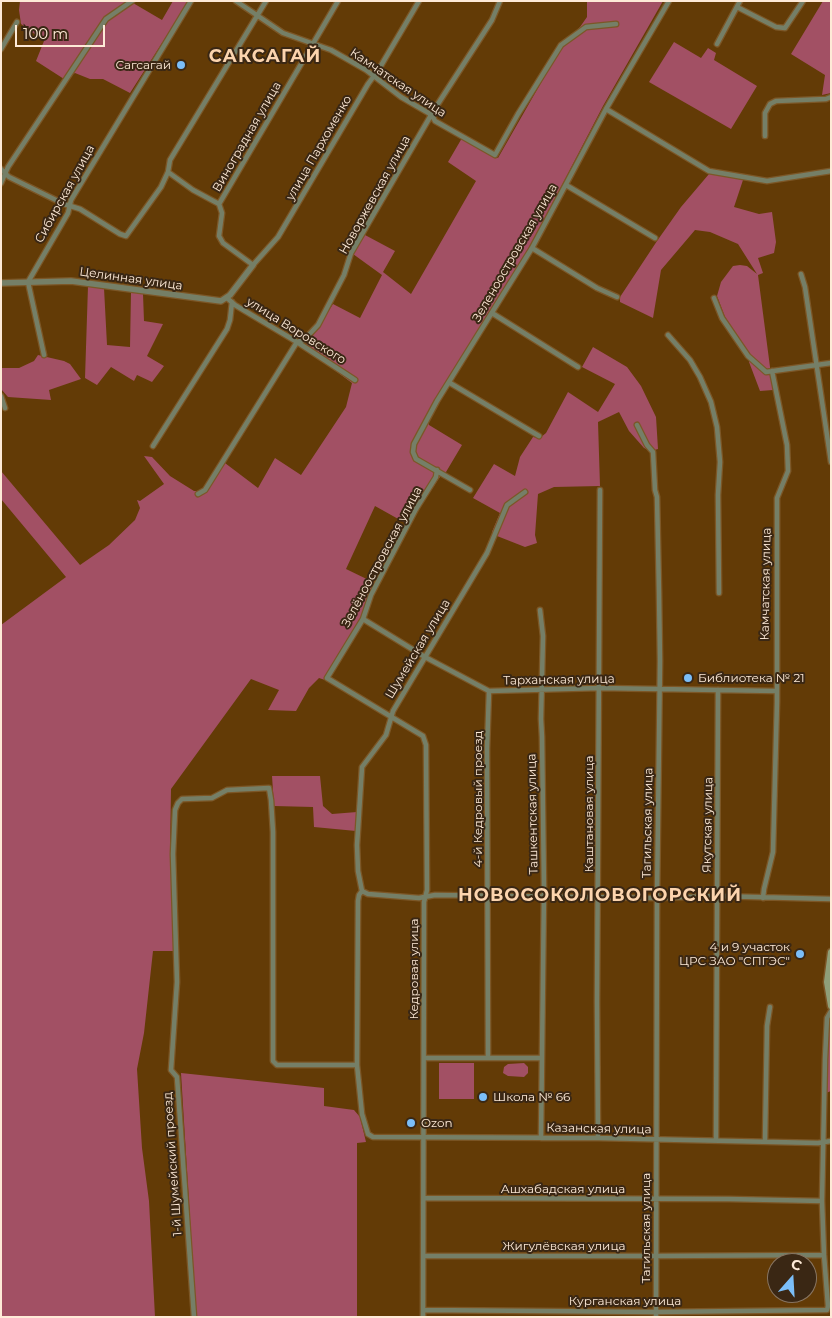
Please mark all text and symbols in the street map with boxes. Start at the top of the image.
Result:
scale bar [18,15,108,47]
text: 100 m [23,24,68,43]
district label: САКСАГАЙ [208,46,322,68]
street label: Камчатская улица [347,46,449,120]
place label: Сагсагай [115,58,171,72]
marker: Сагсагай [175,59,187,71]
street label: Виноградная улица [210,79,284,195]
street label: улица Пархоменко [283,93,355,203]
street label: Новоржевская улица [336,133,414,257]
street label: Сибирская улица [32,143,98,245]
street label: Зеленоостровская улица [470,181,560,325]
street label: Целинная улица [79,265,183,293]
street label: улица Воровского [244,295,348,367]
street label: Зелёноостровская улица [339,484,425,630]
street label: Камчатская улица [758,528,774,640]
street label: Шумейская улица [383,597,453,701]
place label: Библиотека № 21 [698,671,805,685]
street label: Тарханская улица [503,672,615,688]
marker: Библиотека № 21 [682,672,694,684]
street label: 4-й Кедровый проезд [471,731,485,867]
street label: Ташкентская улица [525,753,541,875]
street label: Каштановая улица [582,756,596,872]
street label: Тагильская улица [640,768,656,878]
street label: Якутская улица [700,777,716,873]
district label: НОВОСОКОЛОВОГОРСКИЙ [456,885,744,907]
street label: Кедровая улица [407,918,421,1020]
place label: 4 и 9 участок ЦРС ЗАО "СПГЭС" [679,940,790,968]
marker: 4 и 9 участок ЦРС ЗАО "СПГЭС" [794,948,806,960]
place label: Школа № 66 [493,1090,570,1104]
marker: Школа № 66 [477,1091,489,1103]
street label: 1-й Шумейский проезд [161,1092,185,1236]
place label: Ozon [421,1116,453,1130]
marker: Ozon [405,1117,417,1129]
street label: Казанская улица [546,1121,652,1137]
street label: Тагильская улица [639,1173,653,1283]
street label: Ашхабадская улица [501,1182,625,1196]
street label: Жигулёвская улица [502,1239,626,1253]
north arrow [767,1253,817,1303]
text: С [789,1255,804,1275]
street label: Курганская улица [569,1294,681,1308]

